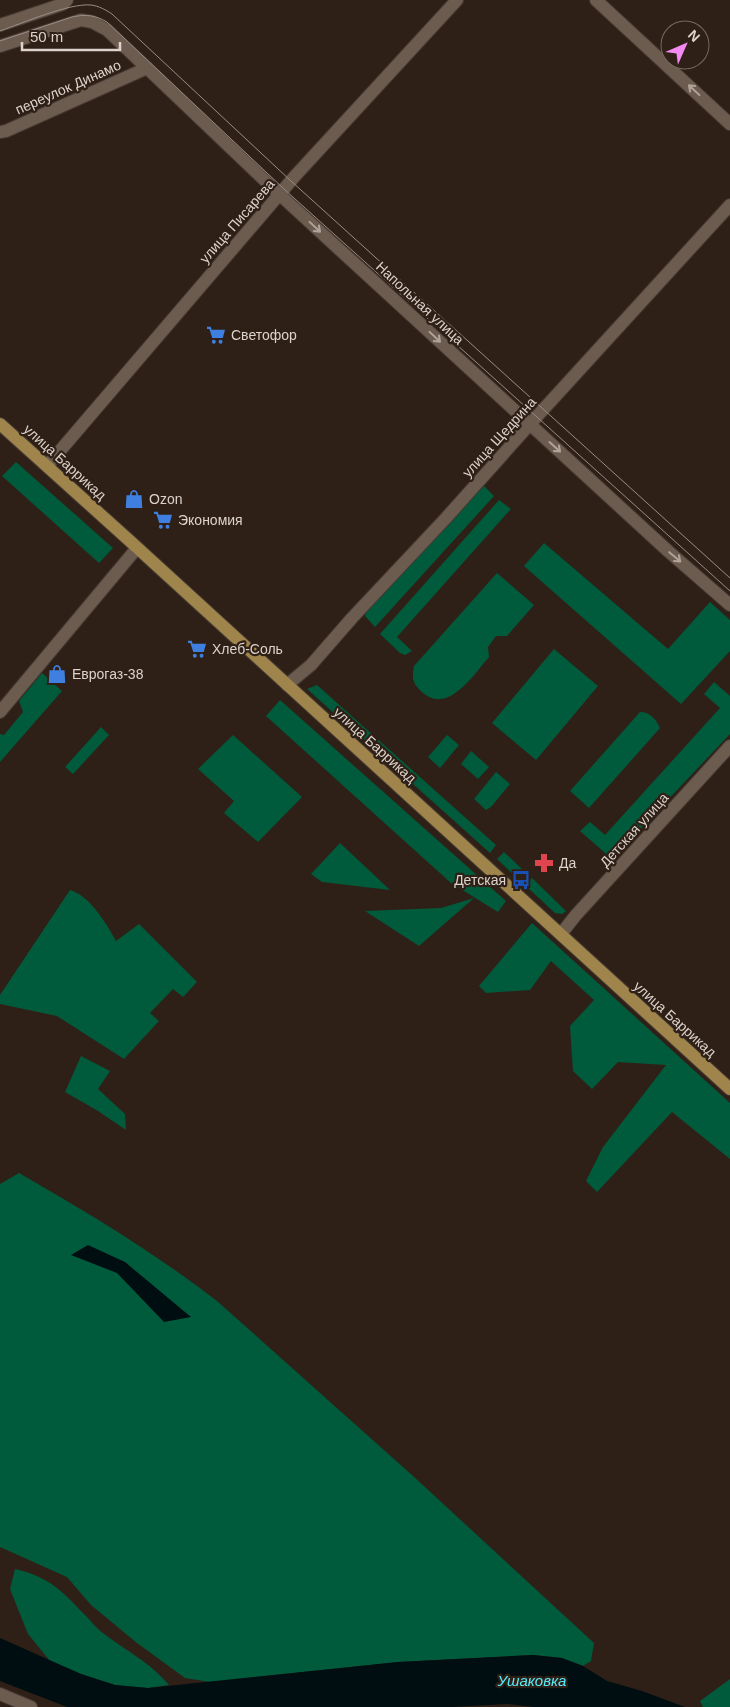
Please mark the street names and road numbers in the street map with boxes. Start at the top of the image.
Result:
street label: переулок Динамо [13,56,123,117]
street label: улица Писарева [196,176,278,266]
street label: Напольная улица [373,258,467,348]
street label: улица Щедрина [459,393,539,480]
street label: улица Баррикад [21,421,109,503]
street label: улица Баррикад [331,704,419,786]
street label: Детская улица [597,789,672,870]
street label: улица Баррикад [631,978,719,1060]

